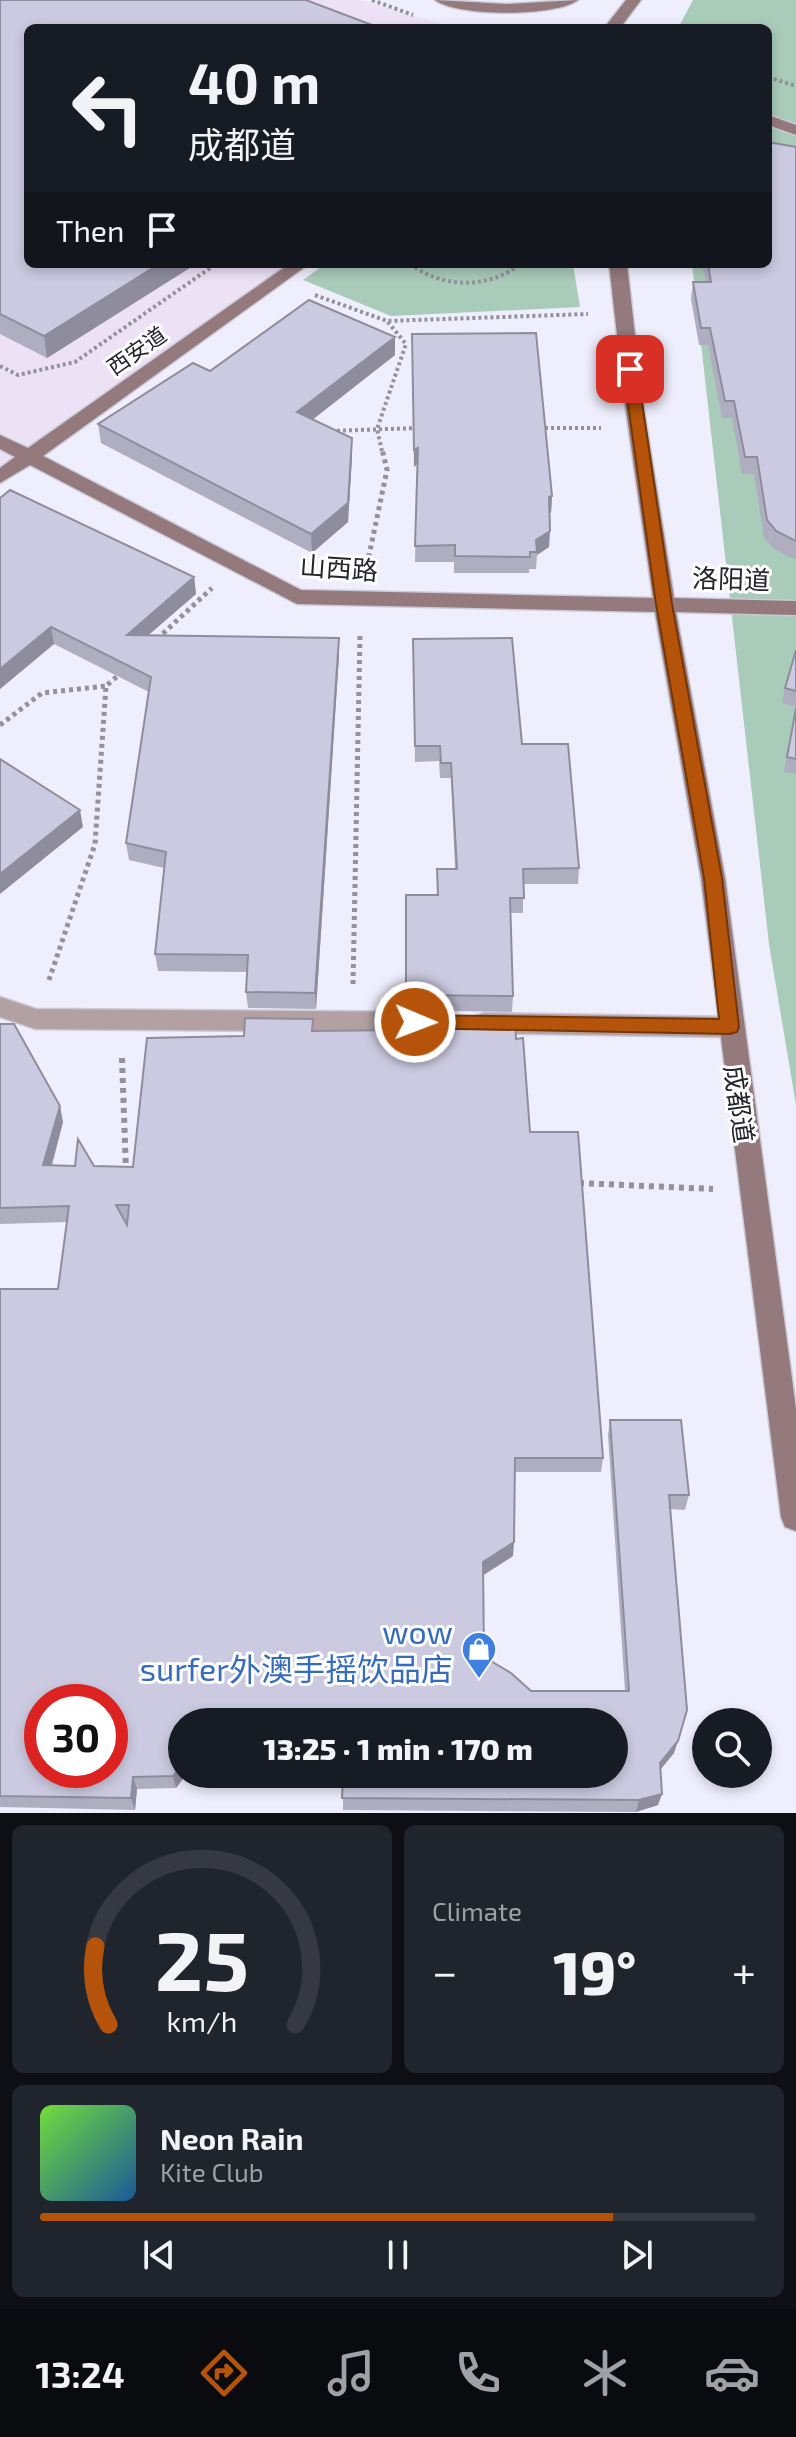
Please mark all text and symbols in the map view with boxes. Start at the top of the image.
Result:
text: 40 m [188,48,320,115]
icon: left [56,56,160,160]
text: 成都道 [188,122,296,165]
icon: arrive [140,208,184,252]
text: Then [56,212,124,248]
street label: 西安道 [102,320,170,380]
pin [596,335,664,403]
icon: arrive [608,347,652,391]
street label: 山西路 [299,549,379,585]
street label: 洛阳道 [691,561,771,595]
position arrow [373,980,457,1064]
street label: 成都道 [719,1063,761,1145]
place label: wow surfer外澳手摇饮品店 [140,1612,453,1687]
shop icon: wow surfer外澳手摇饮品店 [460,1630,498,1680]
speed limit sign: 30 [24,1684,128,1788]
map controls [692,1708,772,1788]
button: search [692,1708,772,1788]
text: 13:25 · 1 min · 170 m [263,1730,533,1766]
text: Climate [432,1895,522,1926]
text: 25 [155,1908,249,2008]
text: 19° [553,1935,636,2007]
text: − [432,1944,458,1997]
text: + [732,1944,756,1997]
text: km/h [167,2003,237,2038]
text: Neon Rain [160,2120,304,2156]
text: Kite Club [160,2156,264,2187]
icon: previous [137,2233,181,2277]
icon: pause [376,2233,420,2277]
icon: next [615,2233,659,2277]
icon: directions [196,2345,252,2401]
icon: music [323,2345,379,2401]
icon: phone [450,2345,506,2401]
icon: climate [577,2345,633,2401]
icon: car [704,2345,760,2401]
text: 13:24 [36,2352,125,2395]

